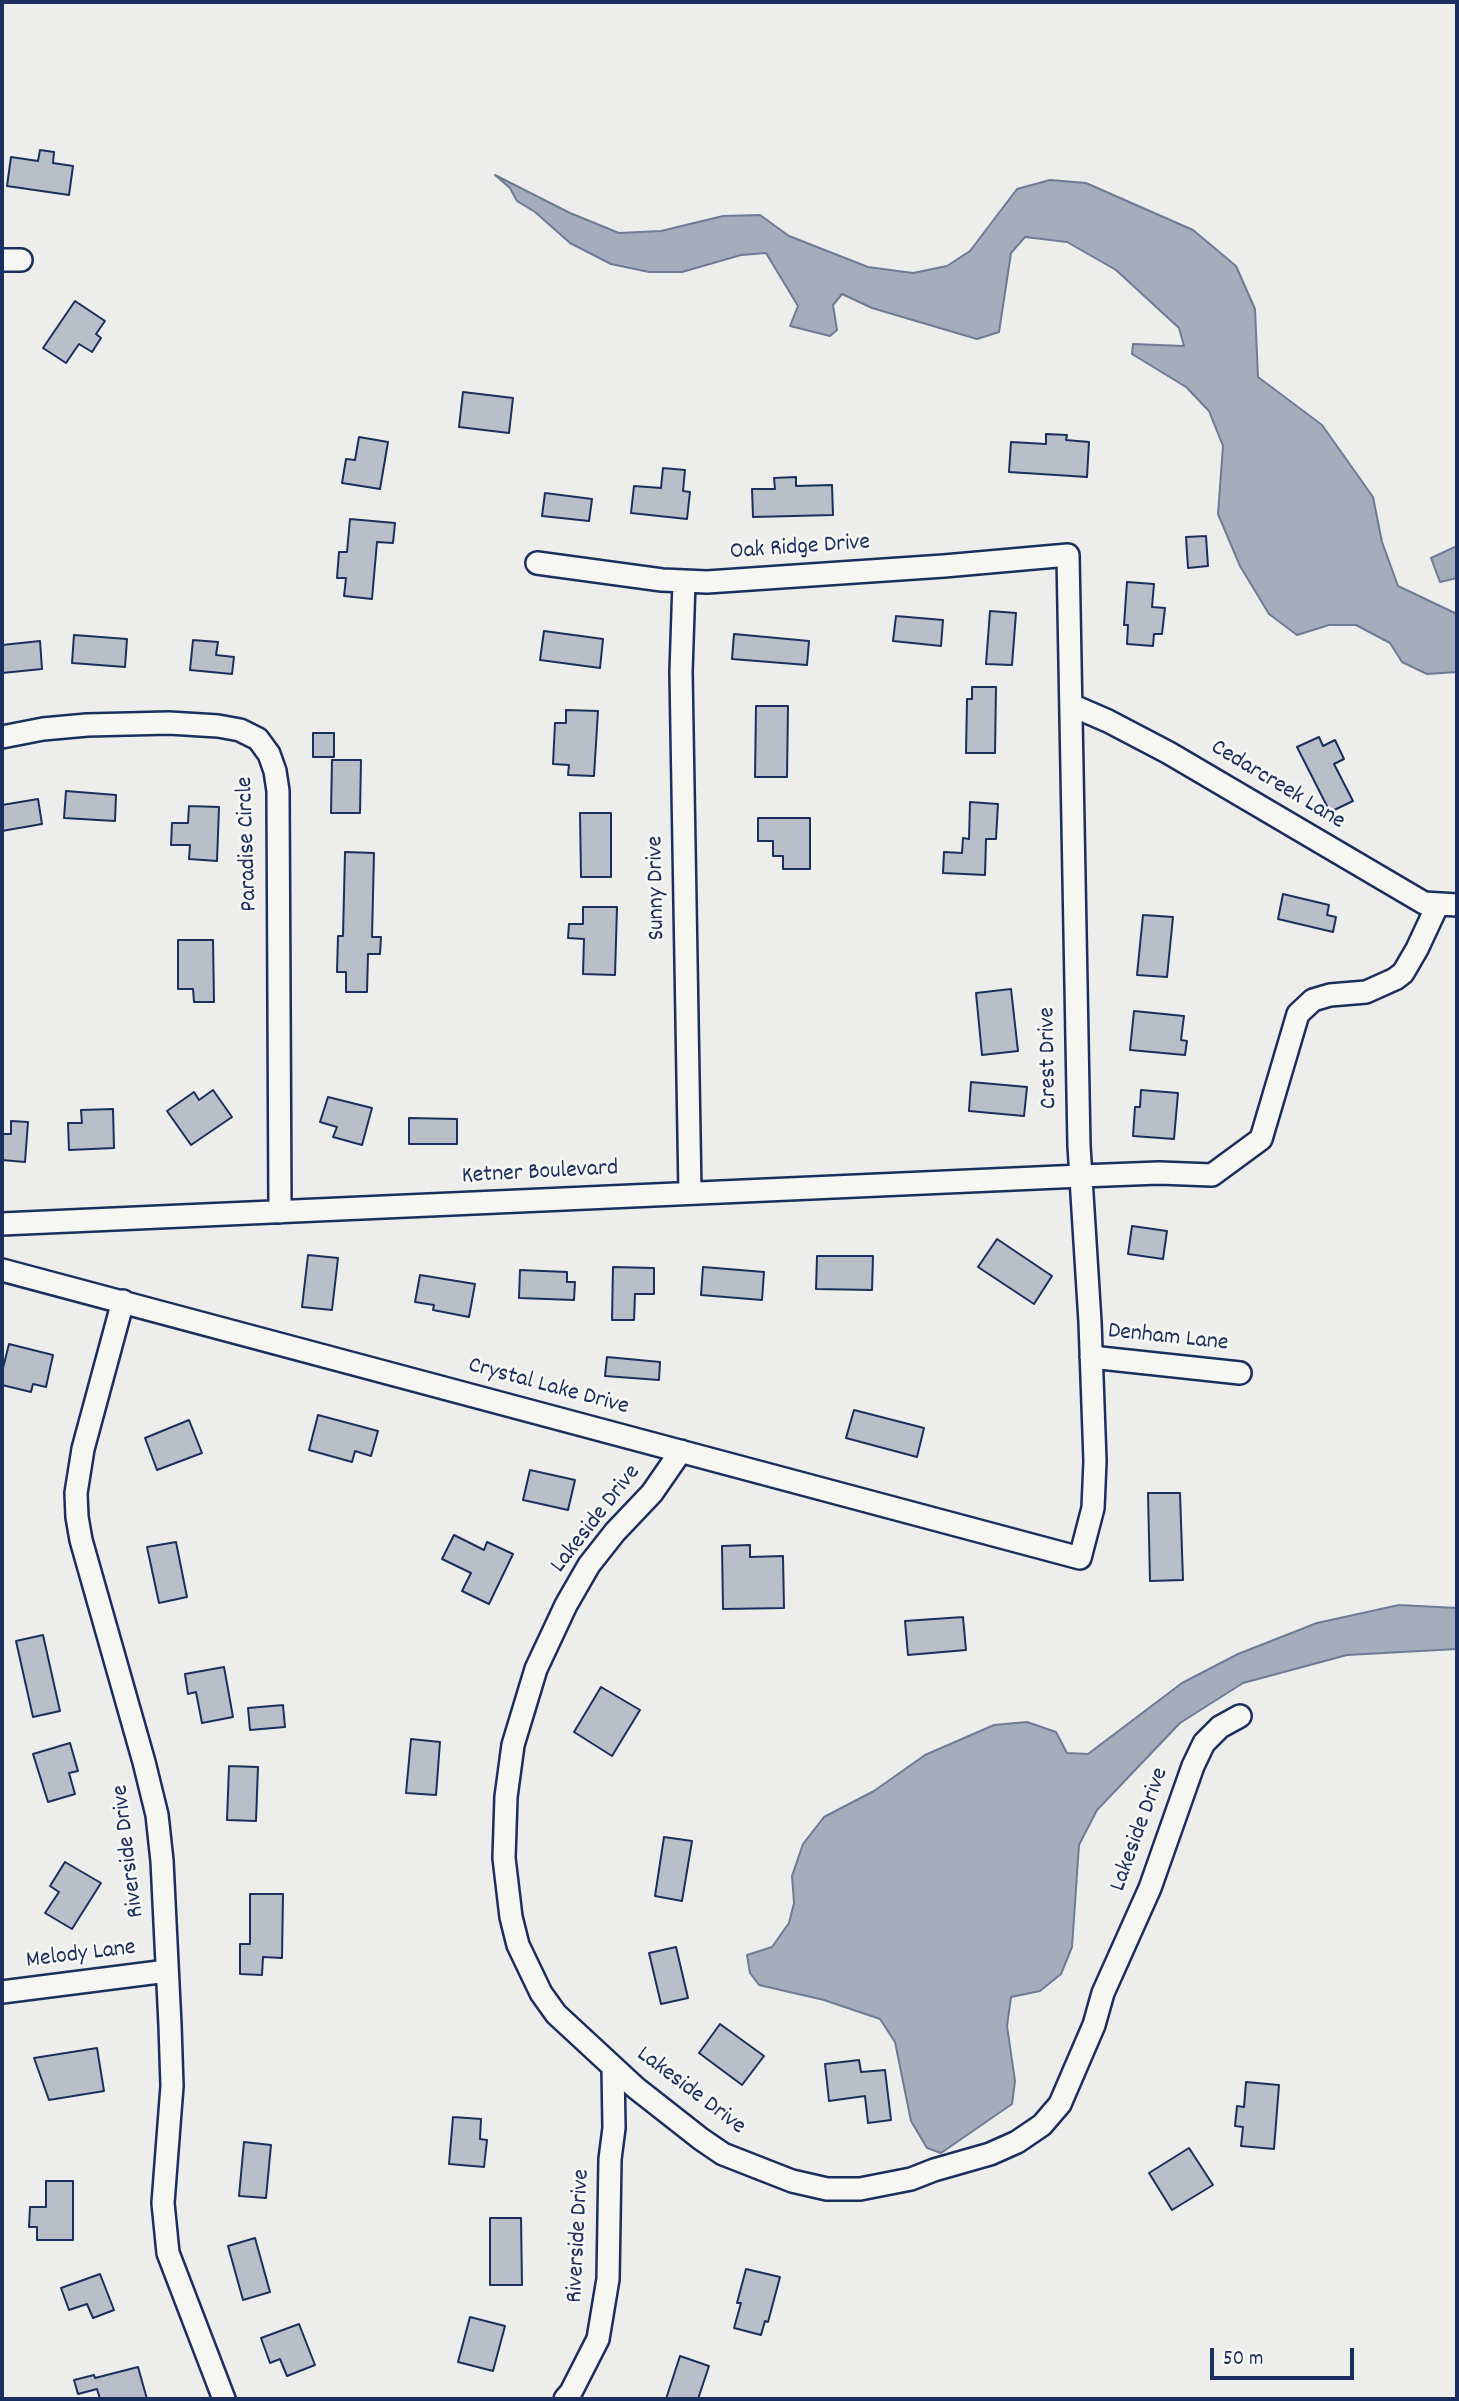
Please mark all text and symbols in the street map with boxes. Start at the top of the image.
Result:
street label: Oak Ridge Drive [729,530,871,568]
street label: Cedarcreek Lane [1205,735,1349,837]
street label: Paradise Circle [232,776,266,912]
street label: Sunny Drive [643,835,673,941]
street label: Crest Drive [1035,1007,1065,1109]
street label: Ketner Boulevard [461,1156,619,1192]
street label: Denham Lane [1106,1318,1230,1360]
street label: Crystal Lake Drive [465,1353,631,1423]
street label: Lakeside Drive [546,1460,648,1580]
street label: Lakeside Drive [1105,1764,1177,1896]
street label: Riverside Drive [108,1783,152,1919]
street label: Melody Lane [25,1935,137,1977]
street label: Lakeside Drive [630,2042,750,2142]
street label: Riverside Drive [562,2169,598,2303]
scale bar [1214,2334,1358,2378]
text: 50 m [1223,2345,1263,2375]

